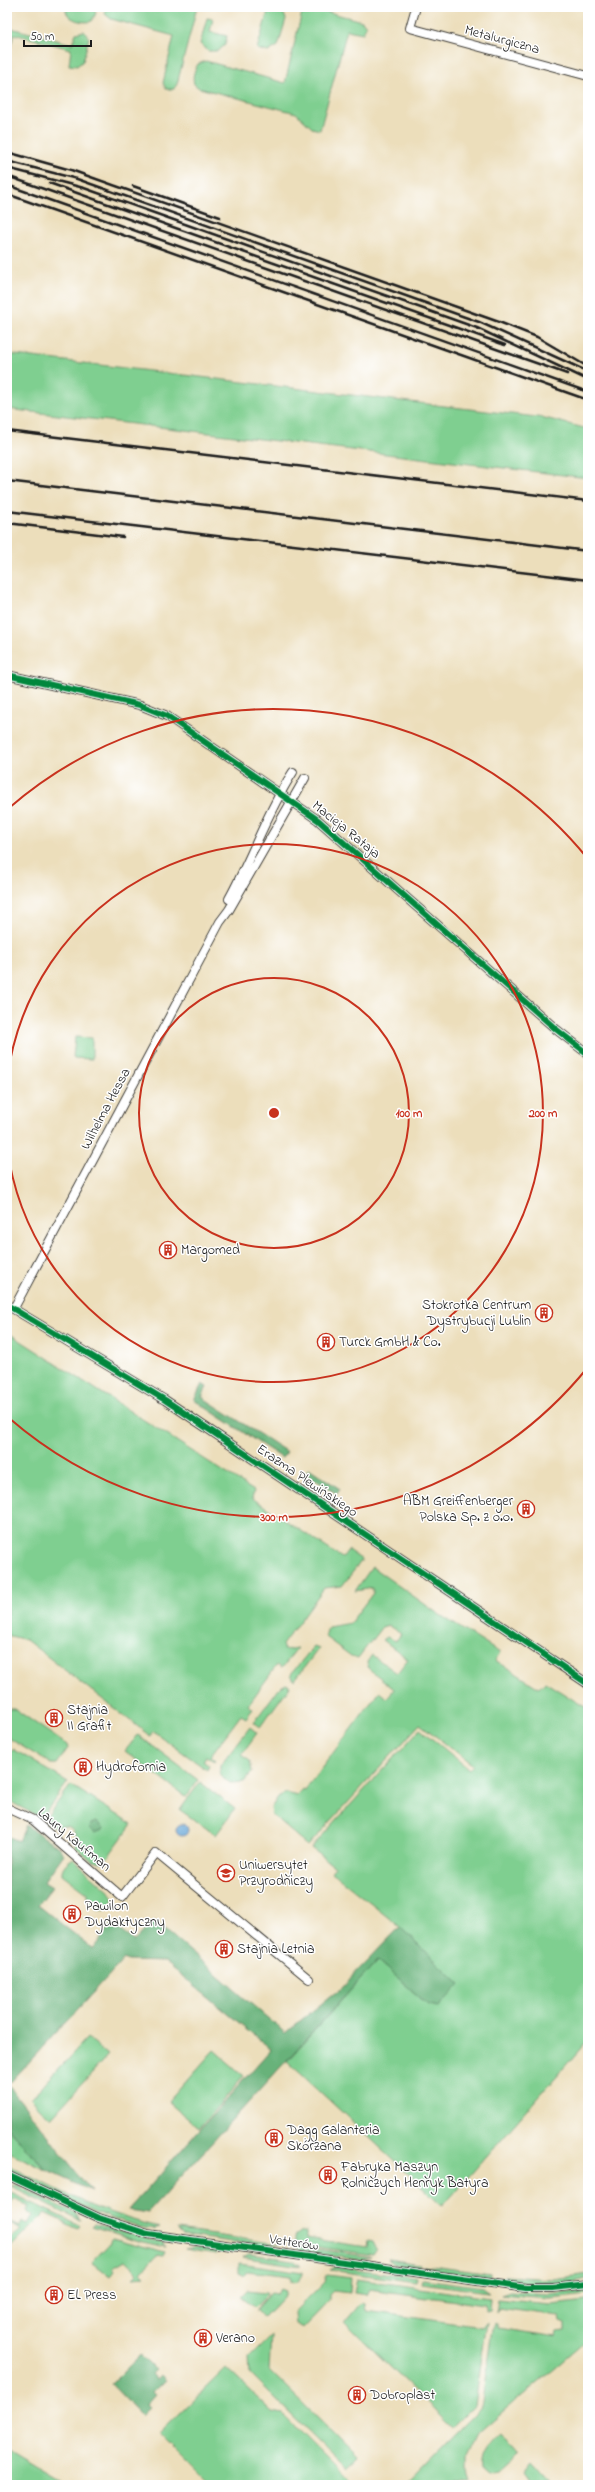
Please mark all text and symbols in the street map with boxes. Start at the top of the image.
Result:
street label: Metalurgiczna [462,20,542,61]
scale bar [24,22,91,48]
text: 50 m [30,28,54,46]
street label: Macieja Rataja [307,796,385,864]
street label: Wilhelma Hessa [76,1064,136,1154]
text: 100 m [396,1105,423,1123]
text: 200 m [528,1105,558,1123]
centre of rings [267,1106,281,1120]
building icon: Margomed [158,1240,178,1260]
place label: Margomed [181,1240,240,1262]
place label: Stokrotka Centrum Dystrybucji Lublin [422,1295,531,1333]
building icon: Stokrotka Centrum Dystrybucji Lublin [534,1303,554,1323]
building icon: Turck GmbH & Co. [316,1332,336,1352]
place label: Turck GmbH & Co. [339,1332,441,1353]
street label: Erazma Plewińskiego [252,1439,362,1524]
place label: ABM Greiffenberger Polska Sp. z o.o. [403,1491,514,1528]
building icon: ABM Greiffenberger Polska Sp. z o.o. [516,1499,536,1519]
text: 300 m [259,1509,289,1527]
place label: Stajnia II Grafit [67,1700,112,1737]
building icon: Stajnia II Grafit [44,1708,64,1728]
building icon: Hydrofornia [73,1757,93,1777]
place label: Hydrofornia [96,1757,166,1779]
street label: Laury Kaufman [32,1803,115,1878]
place label: Uniwersytet Przyrodniczy [239,1855,313,1893]
school or university icon: Uniwersytet Przyrodniczy [216,1863,236,1883]
place label: Pawilon Dydaktyczny [84,1896,165,1934]
building icon: Pawilon Dydaktyczny [62,1904,82,1924]
building icon: Stajnia Letnia [214,1939,234,1959]
place label: Stajnia Letnia [237,1939,315,1960]
place label: Dagg Galanteria Skórzana [286,2120,379,2157]
building icon: Dagg Galanteria Skórzana [264,2128,284,2148]
place label: Fabryka Maszyn Rolniczych Henryk Batyra [340,2157,488,2195]
building icon: Fabryka Maszyn Rolniczych Henryk Batyra [318,2165,338,2185]
street label: Vetterów [267,2229,320,2257]
building icon: EL Press [44,2285,64,2305]
place label: EL Press [67,2285,116,2306]
building icon: Verano [193,2328,213,2348]
place label: Verano [215,2328,255,2349]
building icon: Dobroplast [347,2385,367,2405]
place label: Dobroplast [369,2385,435,2406]

